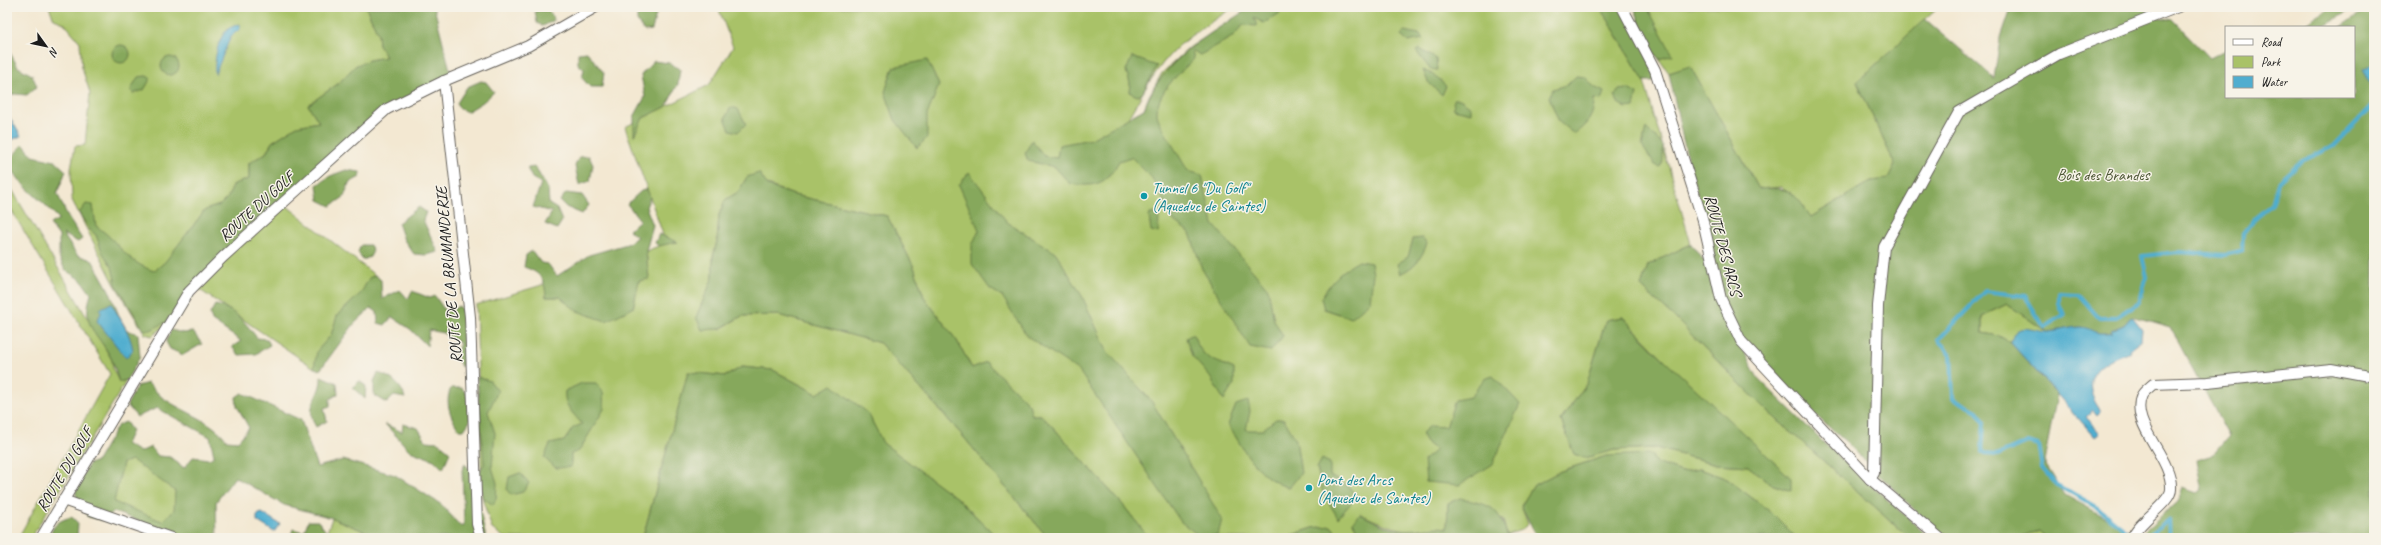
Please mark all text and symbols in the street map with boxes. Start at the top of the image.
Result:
north arrow [26,26,66,66]
legend [2225,26,2355,98]
text: Road [2261,34,2283,50]
text: N [45,45,62,60]
text: Park [2261,54,2282,70]
text: Water [2261,74,2289,90]
park label: Bois des Brandes [2057,165,2151,185]
street label: ROUTE DU GOLF [215,166,300,246]
place label: Tunnel 6 "Du Golf" (Aqueduc de Saintes) [1152,178,1266,216]
street label: ROUTE DE LA BRUMANDERIE [431,183,467,364]
marker: Tunnel 6 "Du Golf" (Aqueduc de Saintes) [1139,191,1149,201]
street label: ROUTE DES ARCS [1700,193,1747,301]
street label: ROUTE DU GOLF [32,422,99,515]
place label: Pont des Arcs (Aqueduc de Saintes) [1317,470,1431,508]
marker: Pont des Arcs (Aqueduc de Saintes) [1304,483,1314,493]

